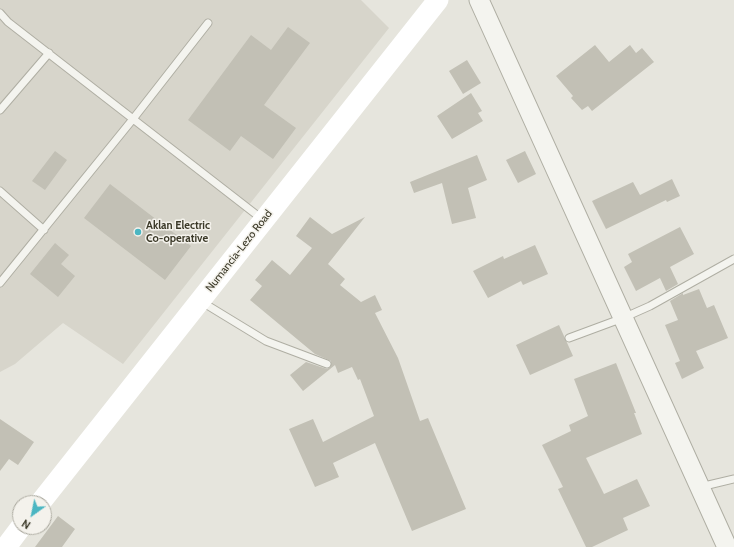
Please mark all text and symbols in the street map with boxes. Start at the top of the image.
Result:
street label: Numancia-Lezo Road [203,207,275,295]
place label: Aklan Electric Co-operative [146,219,210,245]
marker: Aklan Electric Co-operative [133,227,143,237]
north arrow [12,495,52,535]
text: N [19,516,33,532]

